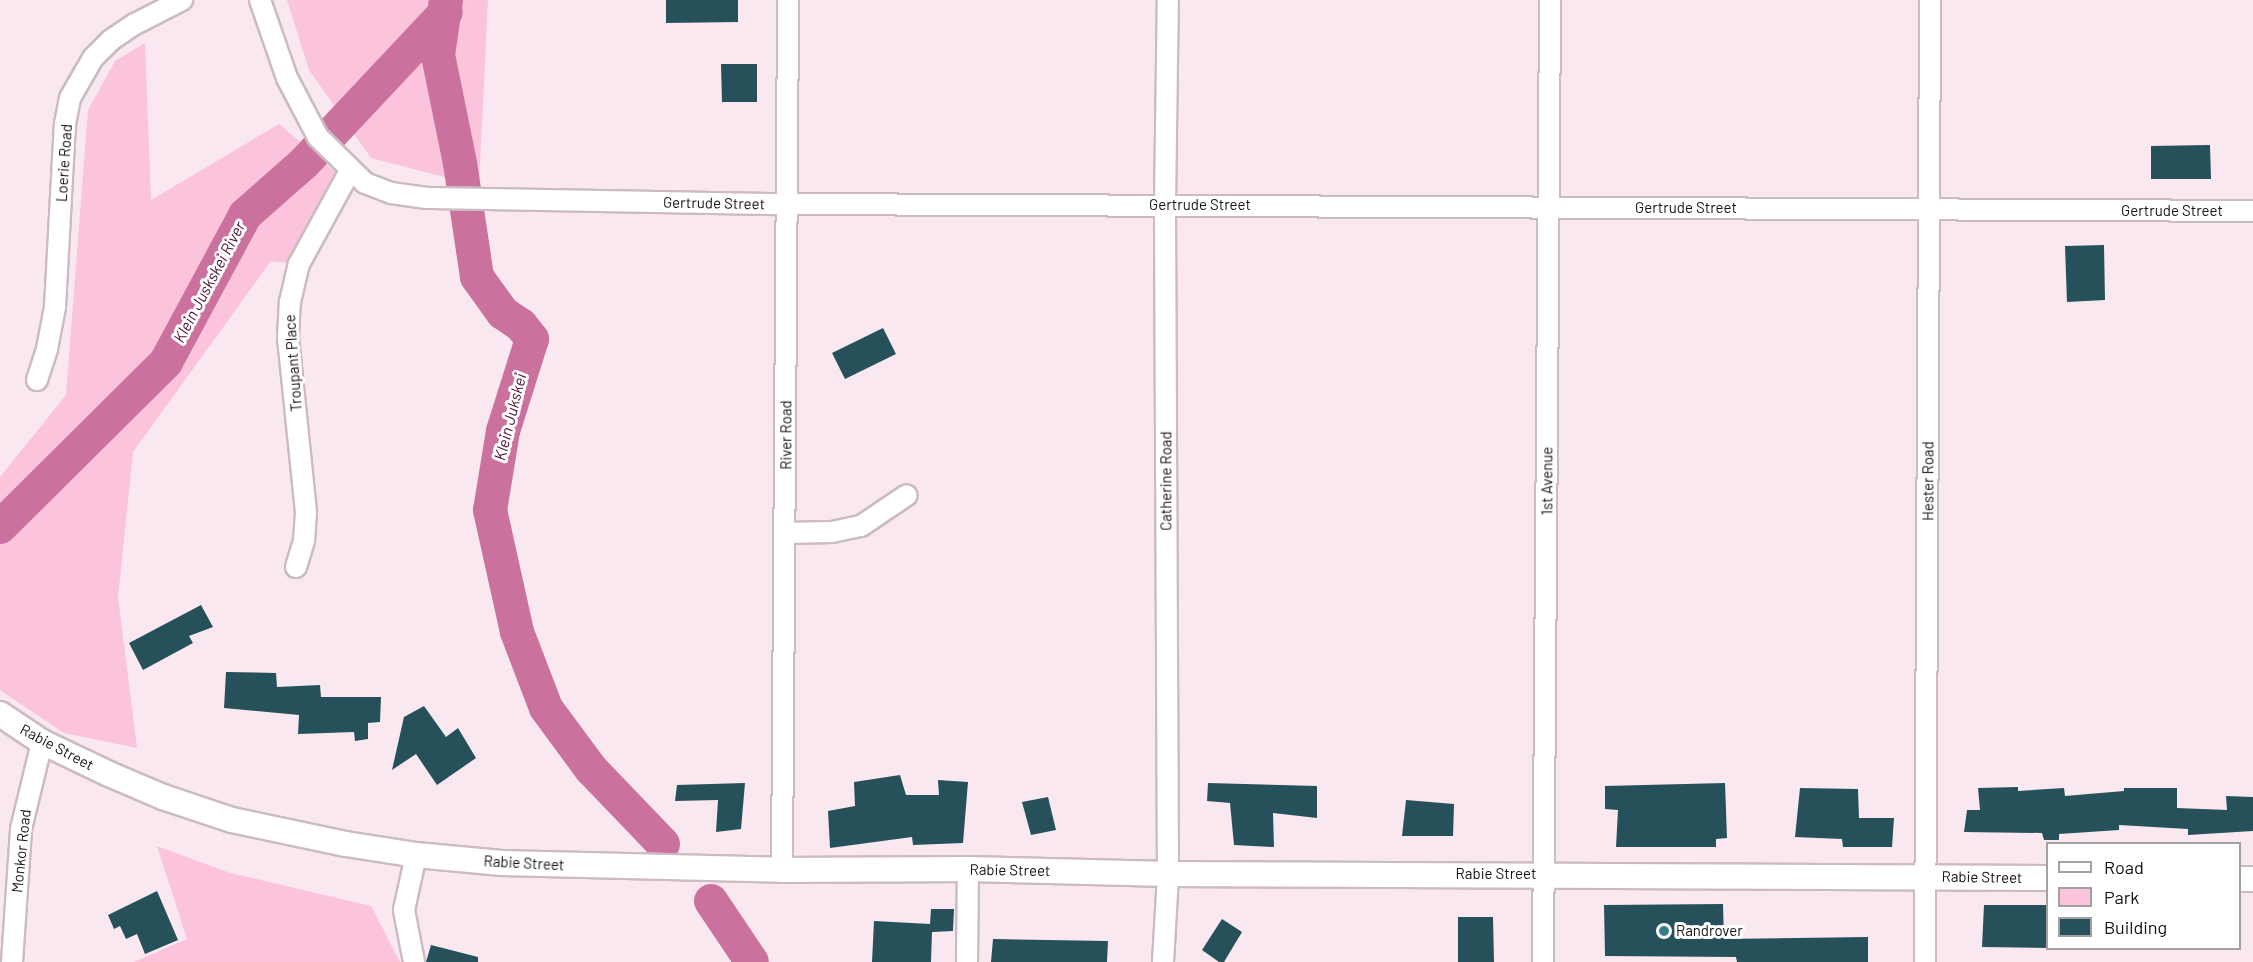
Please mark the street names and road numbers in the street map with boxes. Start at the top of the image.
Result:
street label: Loerie Road [52,123,76,203]
street label: Gertrude Street [663,193,765,213]
street label: Gertrude Street [1149,196,1251,214]
street label: Gertrude Street [1635,199,1737,217]
street label: Gertrude Street [2121,202,2223,220]
street label: Troupant Place [281,314,305,412]
street label: River Road [777,400,795,470]
street label: Catherine Road [1157,431,1175,531]
street label: Hester Road [1919,441,1937,521]
street label: 1st Avenue [1538,447,1556,515]
street label: Rabie Street [17,720,97,774]
street label: Monkor Road [8,808,34,894]
street label: Rabie Street [483,852,565,874]
street label: Rabie Street [969,860,1051,880]
street label: Rabie Street [1456,865,1536,883]
street label: Rabie Street [1941,867,2023,887]

